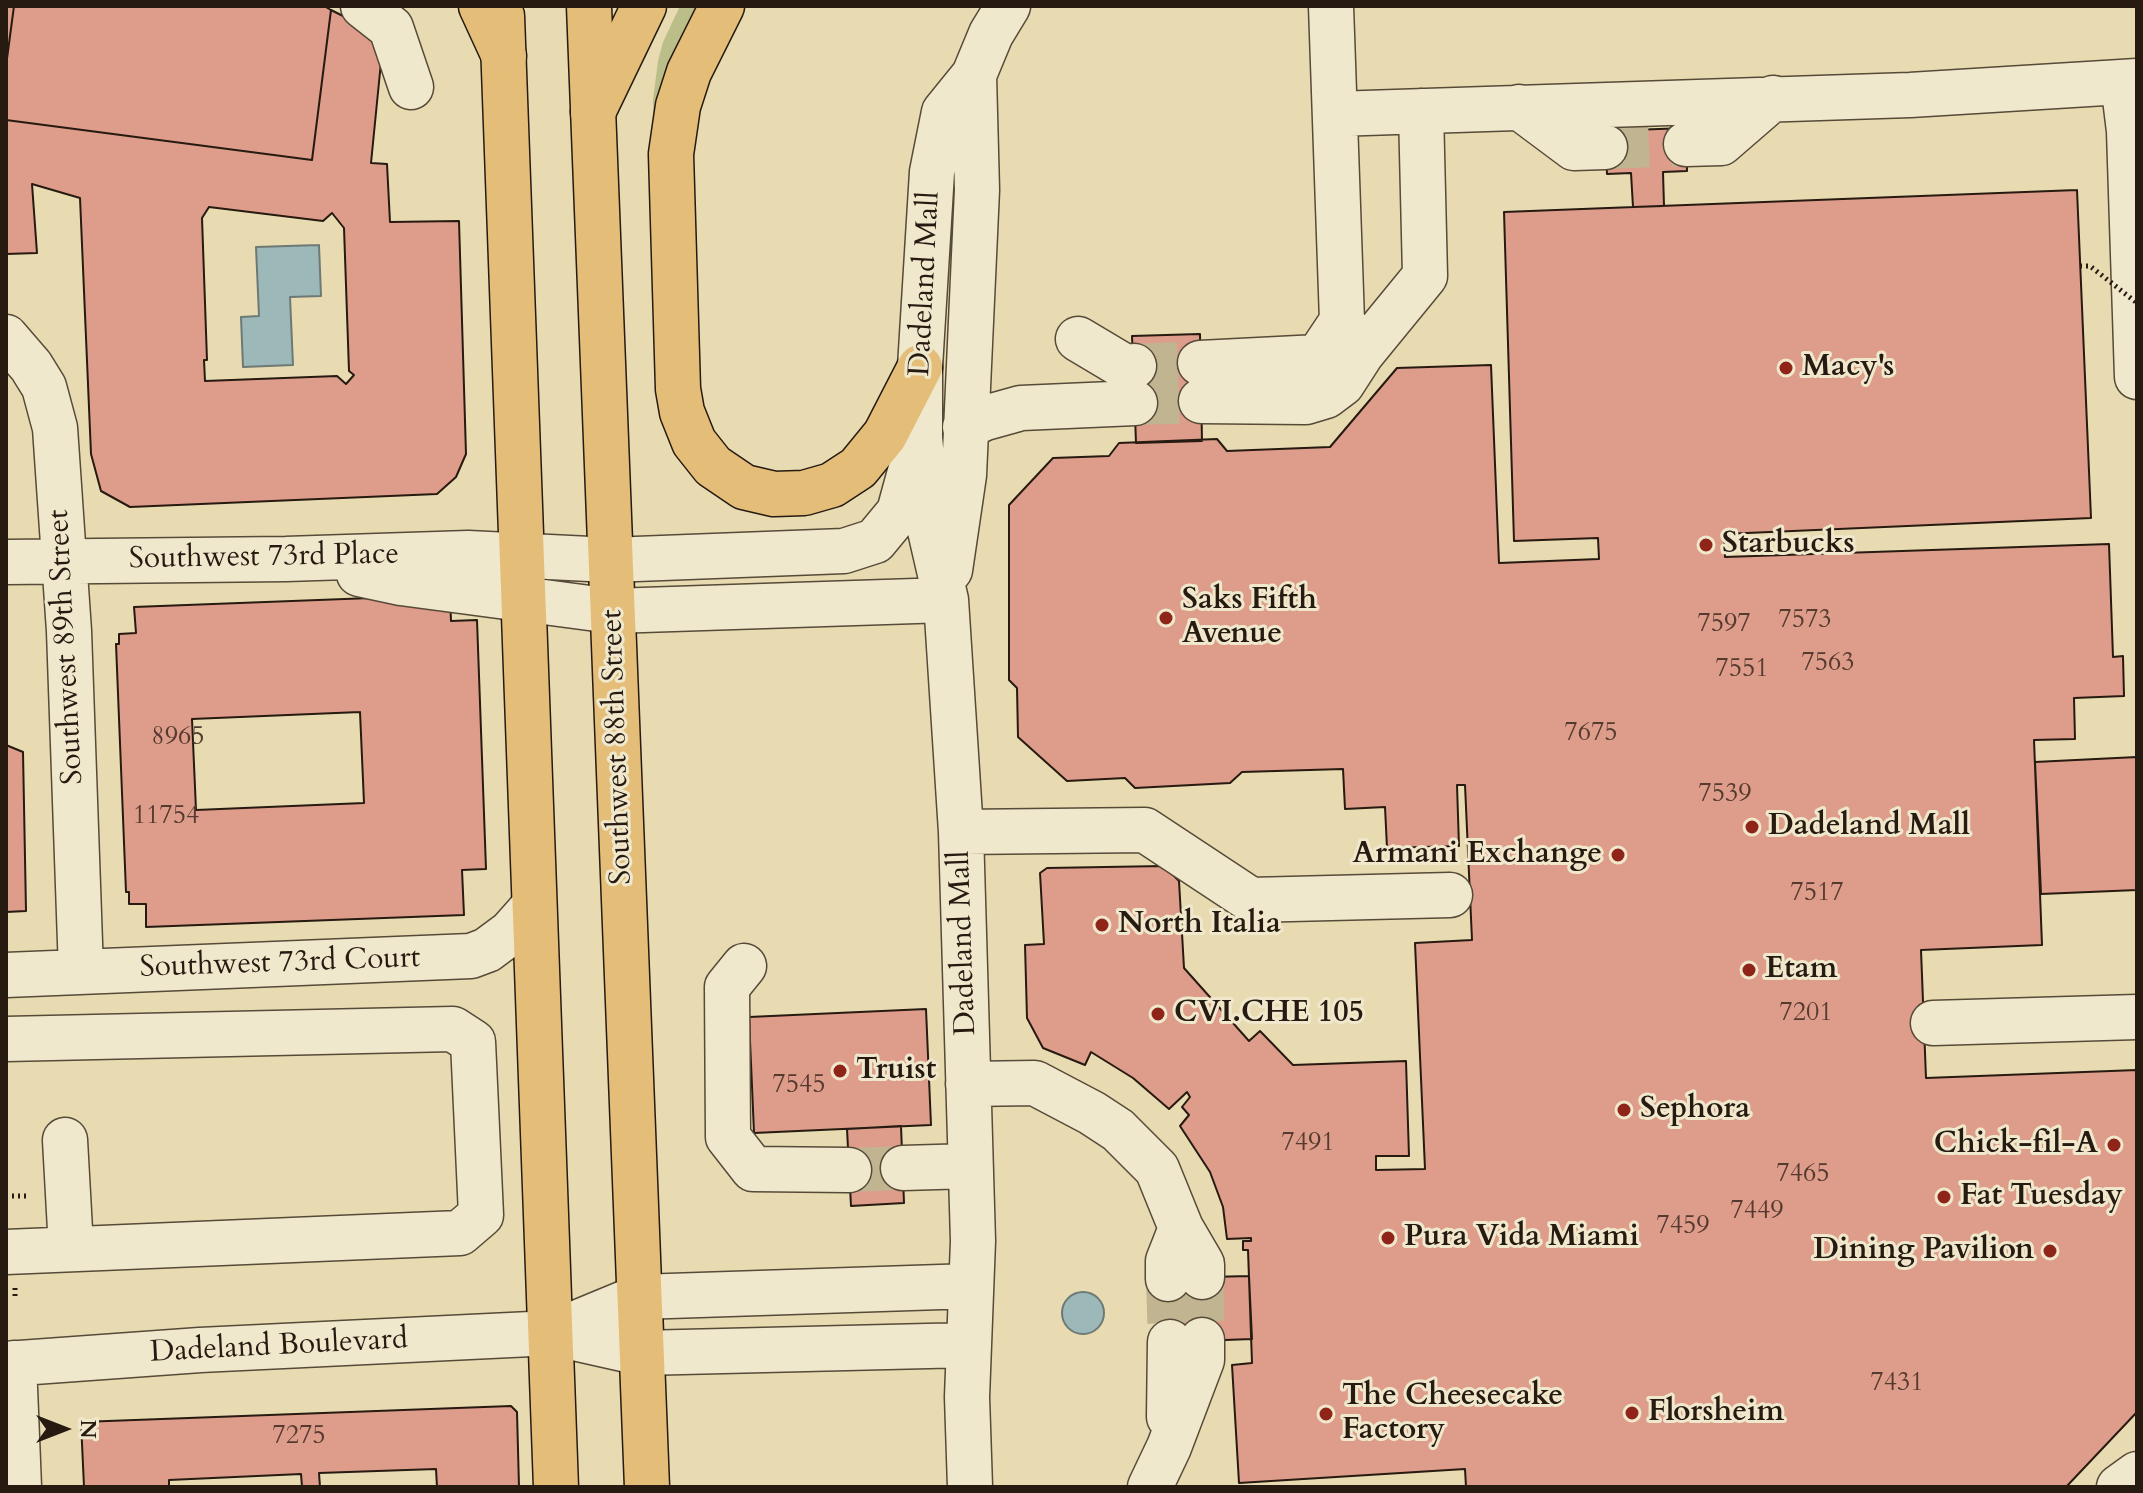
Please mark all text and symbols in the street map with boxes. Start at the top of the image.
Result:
street label: Dadeland Mall [903,191,949,377]
place label: Macy's [1802,350,1894,386]
marker: Macy's [1777,359,1795,377]
street label: Southwest 89th Street [42,508,92,786]
place label: Starbucks [1722,527,1855,563]
marker: Starbucks [1697,536,1715,554]
street label: Southwest 73rd Place [129,538,399,578]
place label: Saks Fifth Avenue [1182,583,1317,654]
house number: 7573 [1778,605,1832,637]
street label: Southwest 88th Street [595,609,641,885]
marker: Saks Fifth Avenue [1157,609,1175,627]
house number: 7597 [1697,609,1751,641]
house number: 7563 [1801,648,1855,680]
house number: 7551 [1715,654,1769,686]
house number: 7675 [1564,718,1618,750]
house number: 8965 [151,722,205,754]
house number: 7539 [1698,779,1752,811]
house number: 11754 [133,801,199,833]
place label: Dadeland Mall [1768,809,1970,845]
marker: Dadeland Mall [1743,818,1761,836]
place label: Armani Exchange [1352,837,1602,873]
marker: Armani Exchange [1609,846,1627,864]
street label: Dadeland Mall [943,850,985,1036]
house number: 7517 [1790,878,1844,910]
place label: North Italia [1118,907,1281,943]
marker: North Italia [1093,916,1111,934]
street label: Southwest 73rd Court [139,941,421,987]
place label: Etam [1765,952,1837,988]
marker: Etam [1740,961,1758,979]
place label: CVI.CHE 105 [1174,996,1364,1032]
house number: 7201 [1779,998,1833,1030]
marker: CVI.CHE 105 [1149,1005,1167,1023]
place label: Truist [856,1053,936,1089]
marker: Truist [831,1062,849,1080]
house number: 7545 [772,1070,826,1102]
place label: Sephora [1640,1092,1750,1128]
marker: Sephora [1615,1101,1633,1119]
place label: Chick-fil-A [1934,1127,2098,1163]
house number: 7491 [1281,1128,1335,1160]
marker: Chick-fil-A [2105,1136,2123,1154]
house number: 7465 [1776,1159,1830,1191]
place label: Fat Tuesday [1960,1179,2123,1215]
marker: Fat Tuesday [1935,1188,1953,1206]
house number: 7449 [1730,1196,1784,1228]
house number: 7459 [1656,1211,1710,1243]
place label: Pura Vida Miami [1404,1220,1639,1256]
marker: Pura Vida Miami [1379,1229,1397,1247]
place label: Dining Pavilion [1813,1233,2034,1269]
marker: Dining Pavilion [2041,1242,2059,1260]
street label: Dadeland Boulevard [149,1322,409,1372]
house number: 7431 [1870,1368,1924,1400]
place label: The Cheesecake Factory [1342,1379,1563,1450]
north arrow [24,1389,104,1469]
place label: Florsheim [1648,1395,1784,1431]
marker: Florsheim [1623,1404,1641,1422]
marker: The Cheesecake Factory [1317,1405,1335,1423]
text: N [73,1419,103,1439]
house number: 7275 [272,1421,326,1453]

